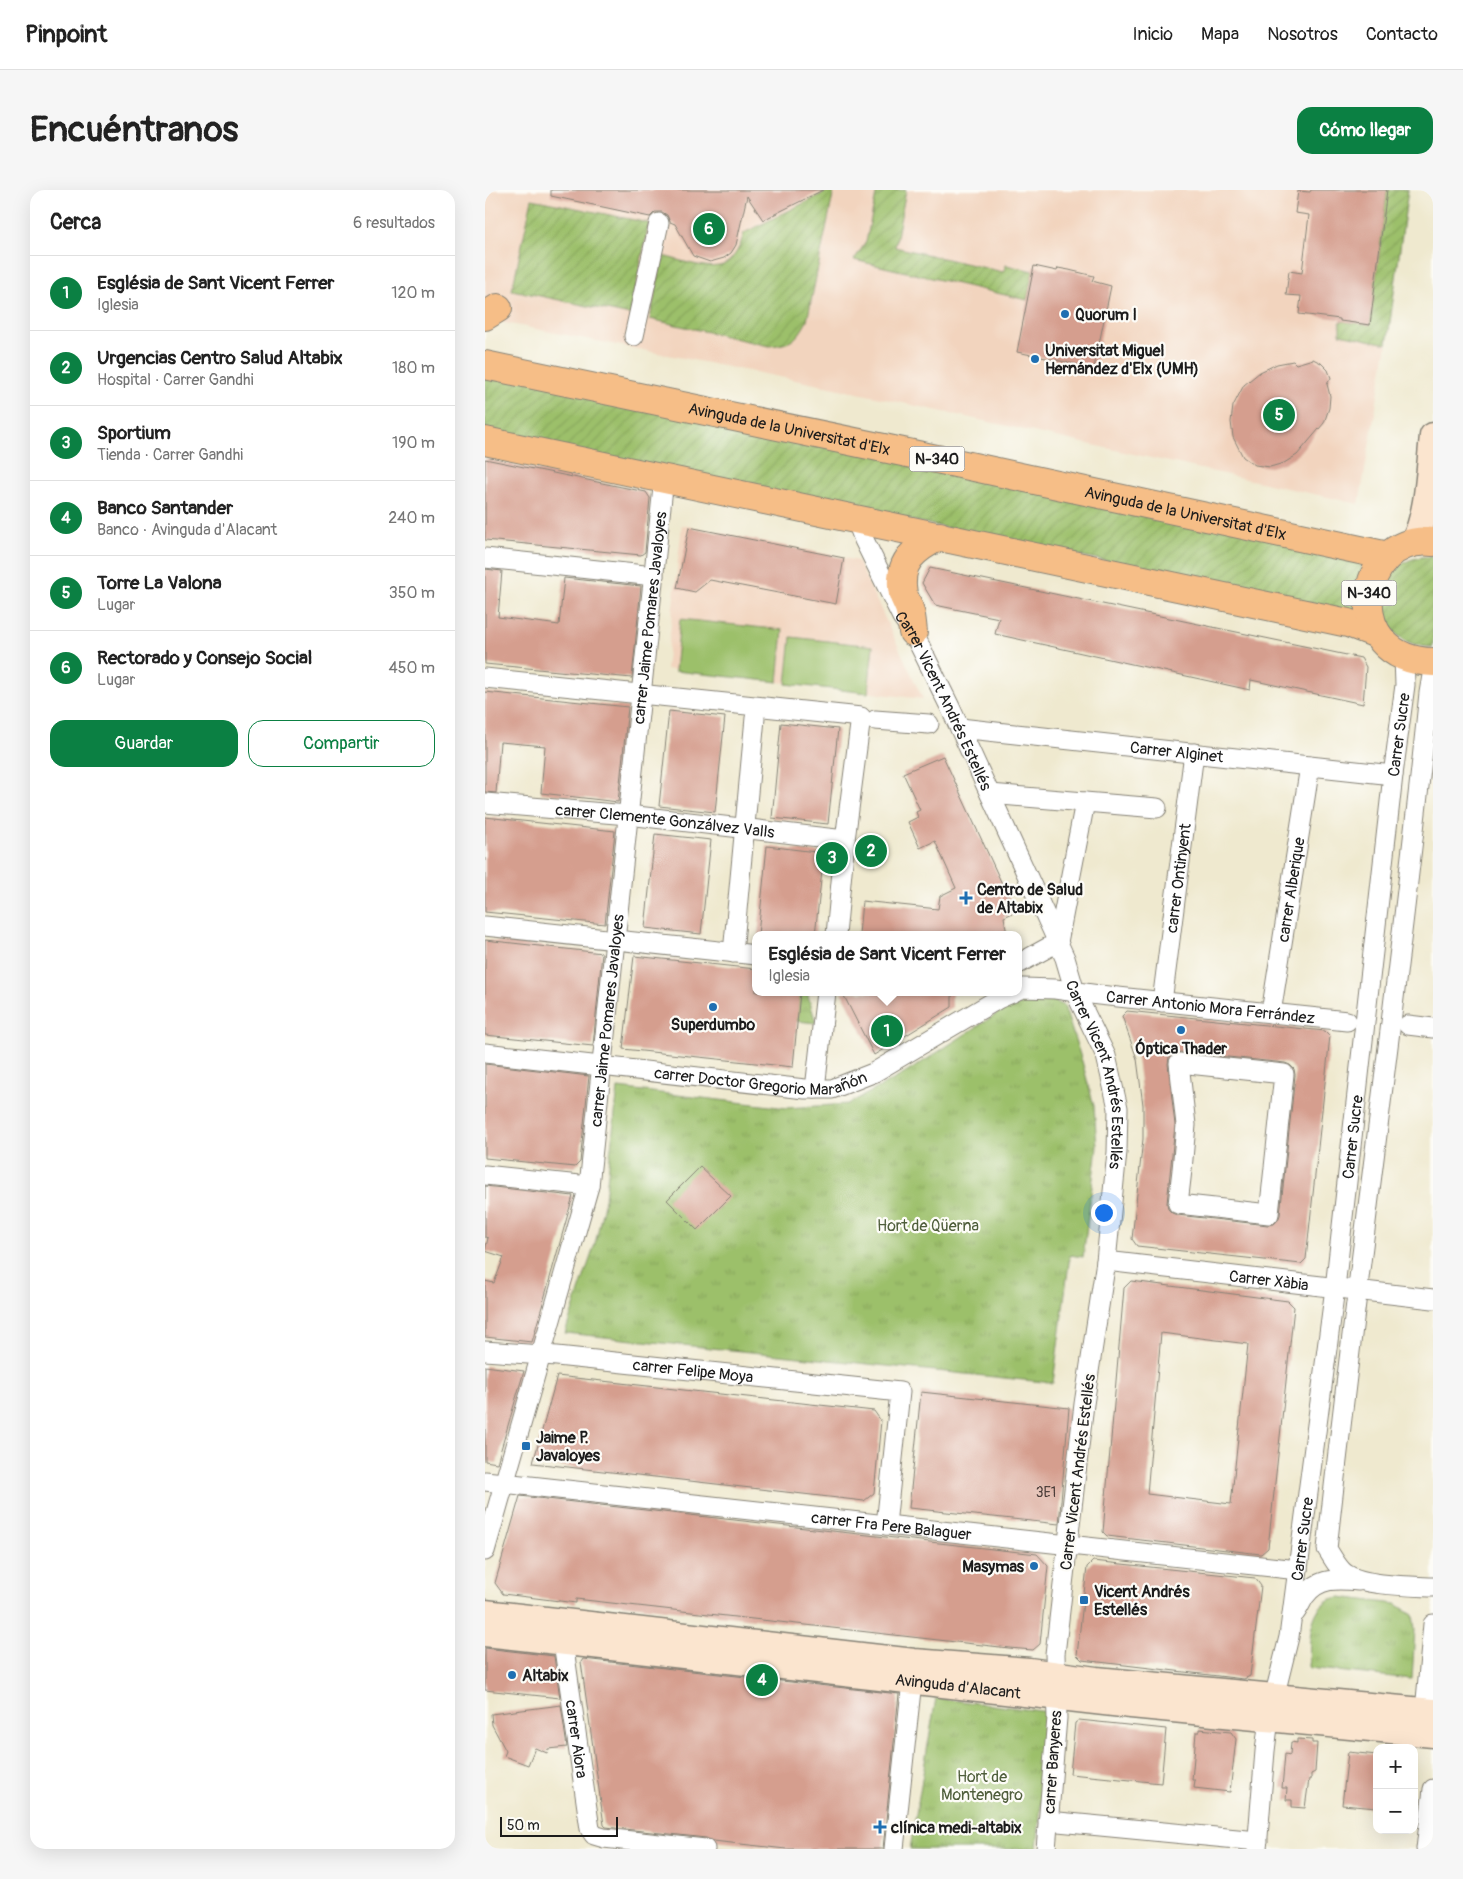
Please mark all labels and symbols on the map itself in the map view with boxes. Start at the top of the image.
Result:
pin: 6 [693,210,725,248]
place label: Quorum I [1075,305,1137,325]
marker: Quorum I [1059,308,1071,320]
place label: Universitat Miguel Hernández d'Elx (UMH) [1045,341,1199,379]
marker: Universitat Miguel Hernández d'Elx (UMH) [1029,353,1041,365]
pin: 5 [1263,396,1295,434]
street label: Avinguda de la Universitat d'Elx [686,399,892,460]
road number: N-340 [909,446,965,472]
street label: Avinguda de la Universitat d'Elx [1083,482,1288,545]
street label: carrer Jaime Pomares Javaloyes [629,511,671,725]
road number: N-340 [1341,580,1397,606]
street label: Carrer Vicent Andrés Estellés [890,608,996,794]
street label: Carrer Sucre [1384,692,1415,778]
street label: Carrer Alginet [1129,738,1225,768]
street label: carrer Clemente Gonzálvez Valls [555,800,776,843]
street label: carrer Ontinyent [1162,822,1196,934]
pin: 2 [855,832,887,870]
street label: carrer Alberique [1273,836,1310,943]
pin: 3 [816,839,848,877]
place label: Centro de Salud de Altabix [977,880,1083,918]
marker: Centro de Salud de Altabix [959,891,973,905]
street label: carrer Jaime Pomares Javaloyes [586,913,629,1128]
street label: Carrer Vicent Andrés Estellés [1061,978,1127,1170]
street label: Carrer Antonio Mora Ferrández [1105,987,1316,1029]
marker: Superdumbo [707,1001,719,1013]
pin: 1 [871,1012,903,1050]
place label: Superdumbo [671,1015,756,1035]
marker: Óptica Thader [1175,1024,1187,1036]
place label: Óptica Thader [1135,1038,1227,1059]
street label: carrer Doctor Gregorio Marañón [653,1063,870,1100]
street label: Carrer Sucre [1338,1094,1368,1180]
your location [1091,1200,1117,1226]
park label: Hort de Qüerna [877,1216,979,1236]
street label: Carrer Xàbia [1228,1266,1310,1295]
street label: carrer Felipe Moya [632,1355,754,1388]
street label: Carrer Vicent Andrés Estellés [1056,1373,1100,1571]
place label: Jaime P. Javaloyes [536,1428,601,1466]
marker: Jaime P. Javaloyes [520,1440,532,1452]
house number: 3E1 [1036,1484,1056,1501]
street label: Carrer Sucre [1288,1496,1318,1582]
street label: carrer Fra Pere Balaguer [810,1508,973,1545]
place label: Masymas [962,1557,1025,1577]
marker: Masymas [1028,1560,1040,1572]
place label: Vicent Andrés Estellés [1094,1582,1190,1620]
marker: Vicent Andrés Estellés [1078,1594,1090,1606]
pin: 4 [746,1661,778,1699]
place label: Altabix [522,1666,569,1686]
marker: Altabix [506,1669,518,1681]
street label: Avinguda d'Alacant [894,1670,1022,1704]
street label: carrer Aiora [560,1699,592,1780]
street label: carrer Banyeres [1039,1710,1067,1814]
park label: Hort de Montenegro [941,1767,1023,1805]
scale bar [500,1814,617,1837]
place label: clínica medi-altabix [890,1818,1022,1838]
marker: clínica medi-altabix [873,1820,887,1834]

